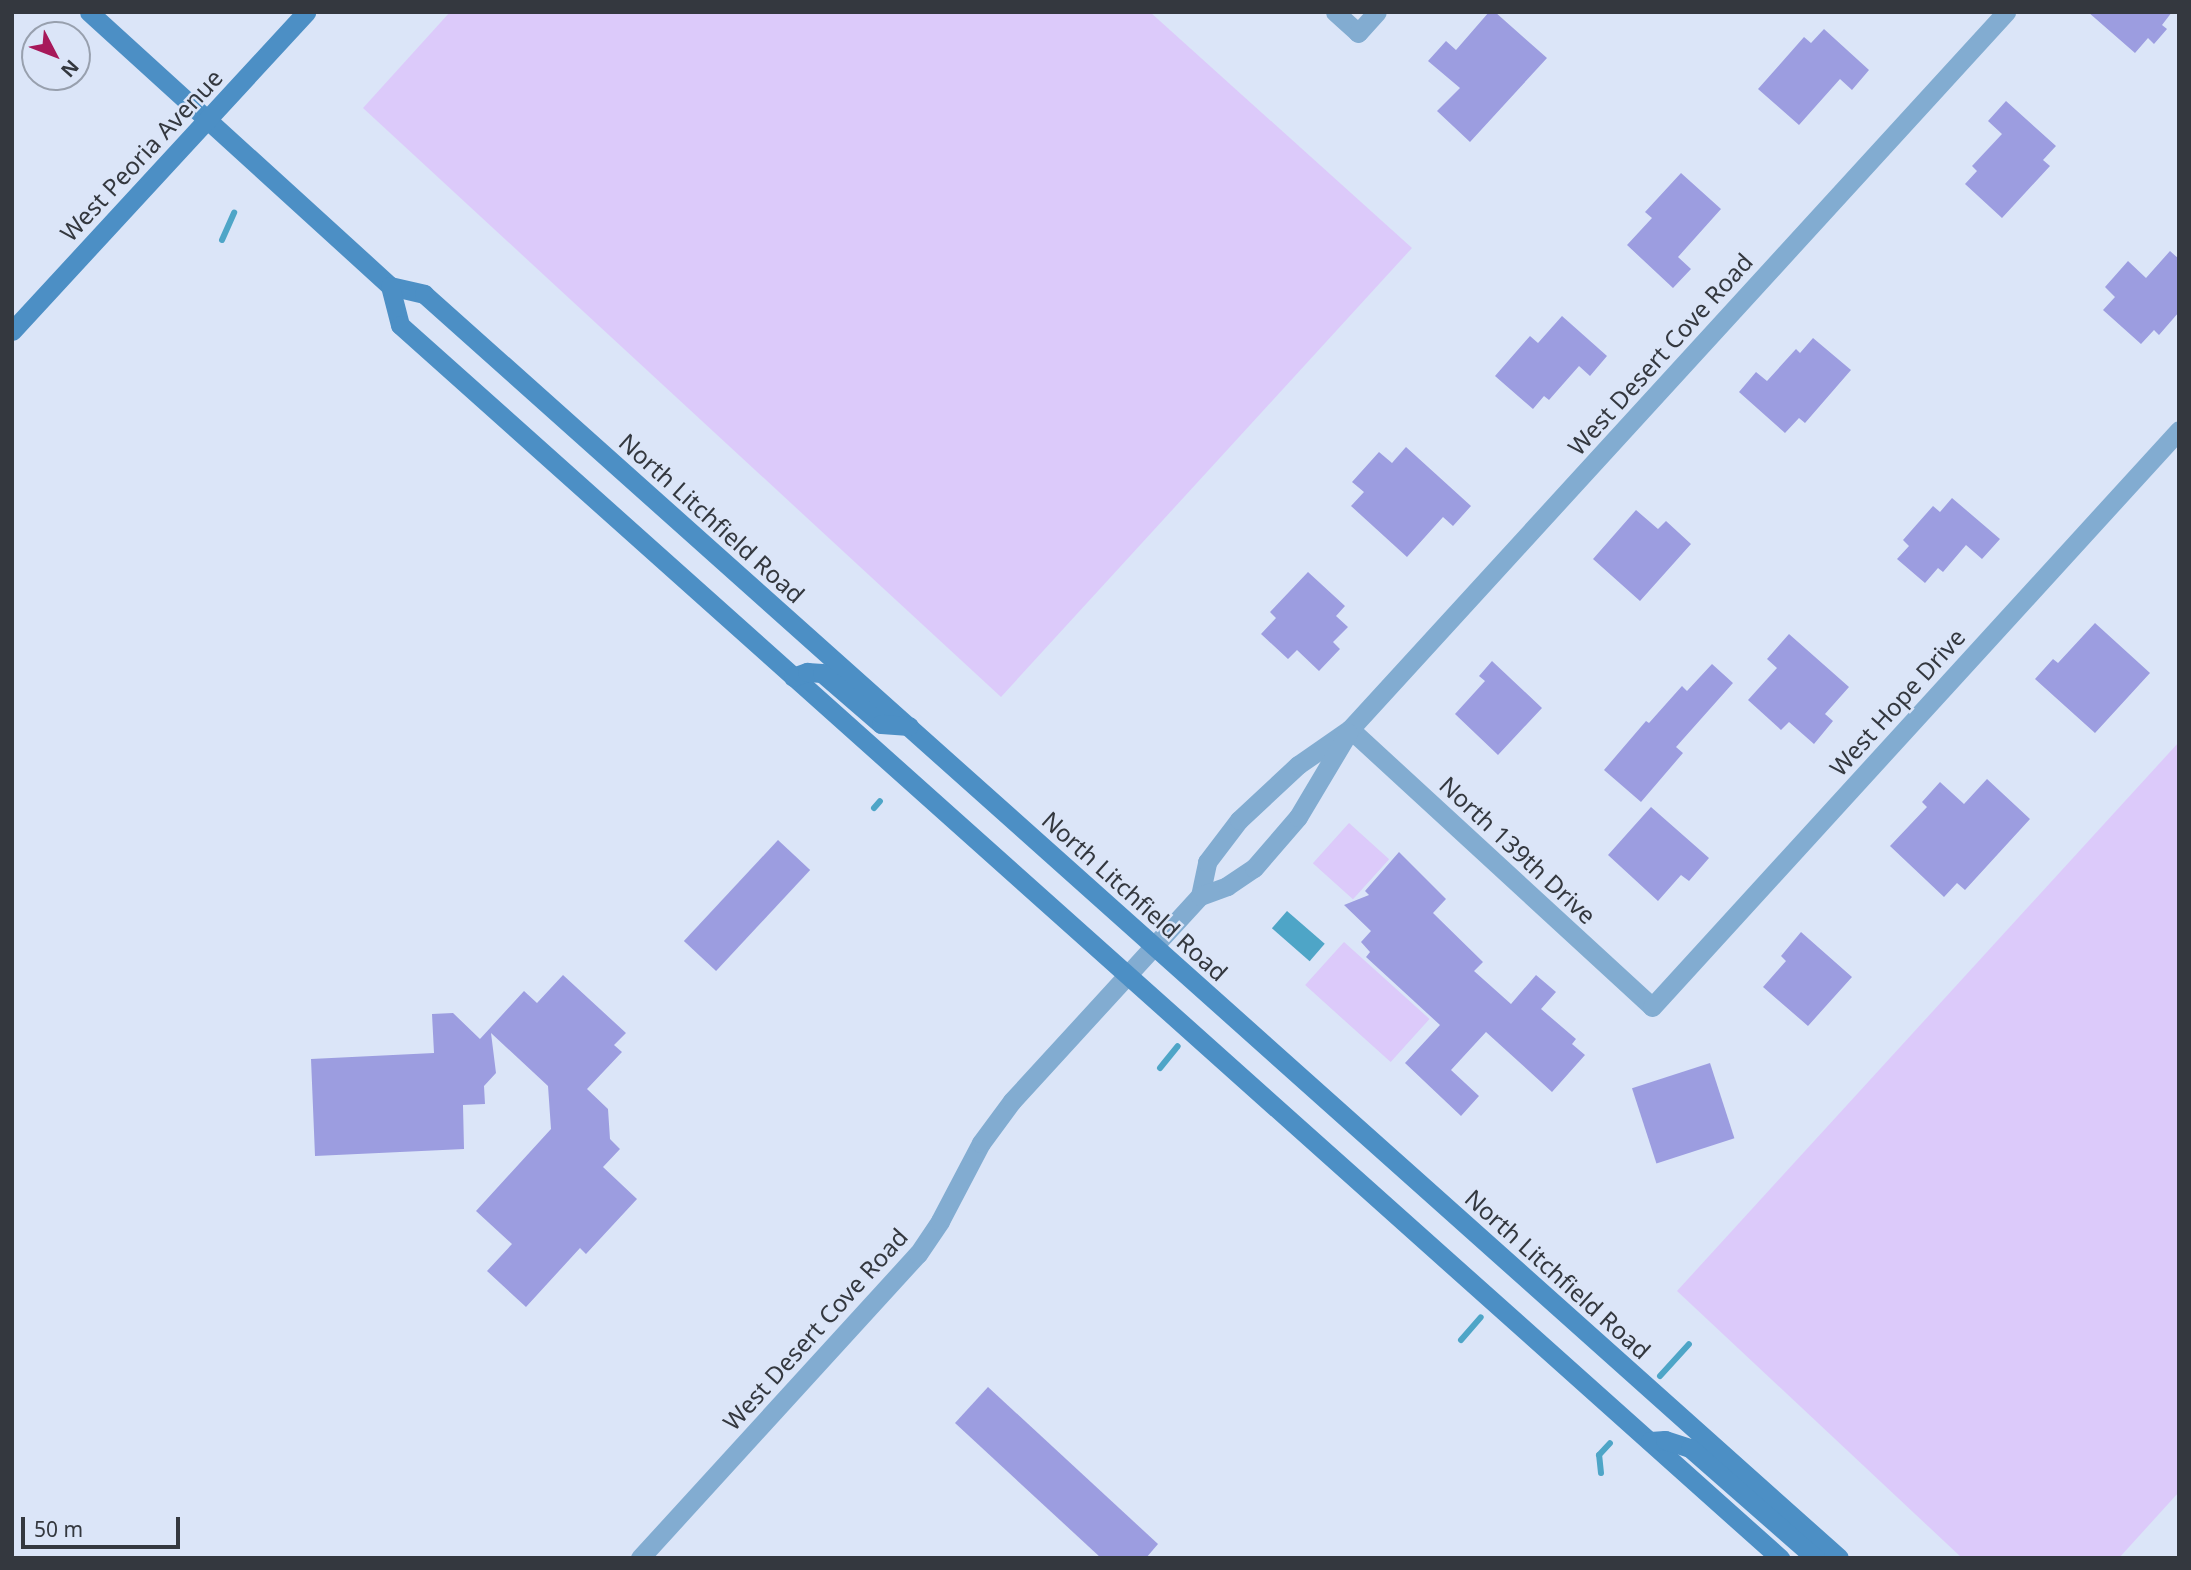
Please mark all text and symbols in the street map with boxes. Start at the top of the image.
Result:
north arrow [21,21,91,91]
text: N [55,54,85,83]
street label: West Peoria Avenue [54,63,228,247]
street label: West Desert Cove Road [1562,247,1758,461]
street label: North Litchfield Road [614,427,810,609]
street label: West Hope Drive [1823,623,1971,781]
street label: North 139th Drive [1434,770,1602,930]
street label: North Litchfield Road [1037,805,1233,987]
street label: North Litchfield Road [1460,1183,1656,1365]
street label: West Desert Cove Road [717,1222,913,1436]
scale bar [24,1504,184,1548]
text: 50 m [34,1515,83,1543]

